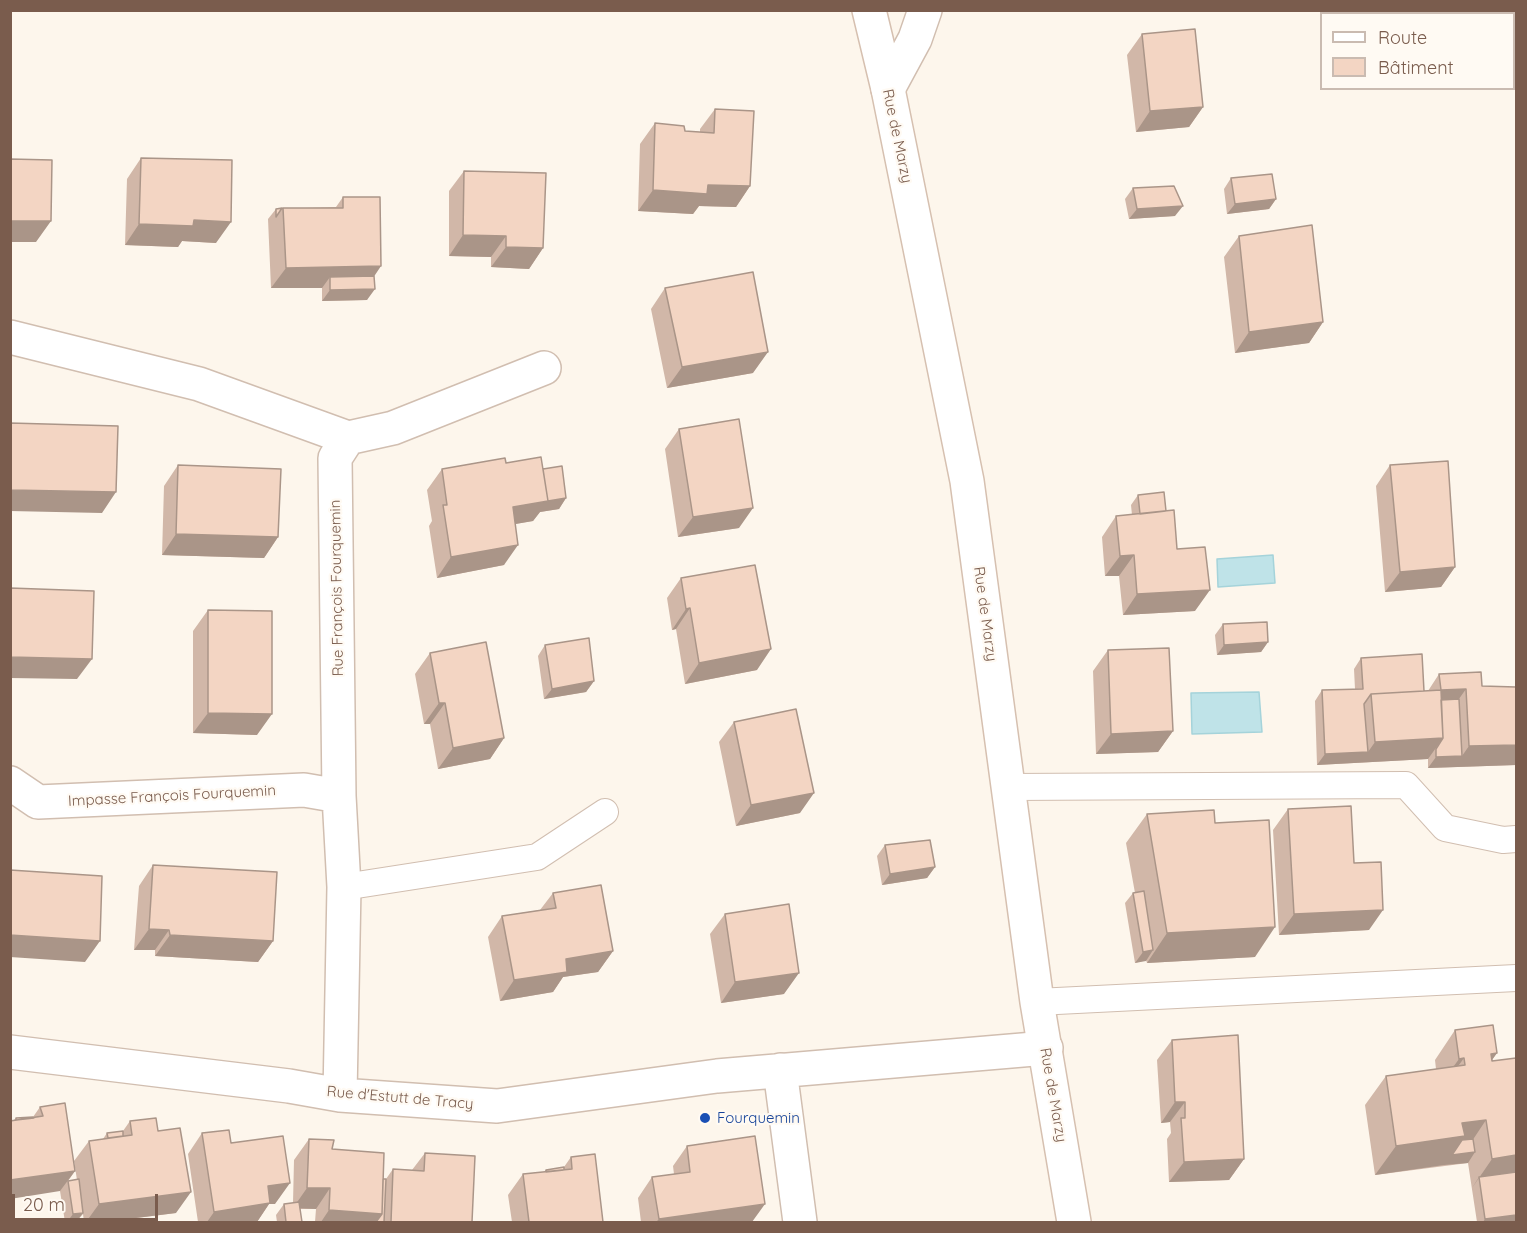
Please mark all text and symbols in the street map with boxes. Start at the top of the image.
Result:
legend [1320,12,1515,90]
text: Route [1378,26,1427,49]
text: Bâtiment [1378,56,1454,79]
street label: Rue de Marzy [878,87,916,185]
street label: Rue François Fourquemin [326,499,348,677]
street label: Rue de Marzy [969,565,1001,663]
street label: Impasse François Fourquemin [68,782,276,810]
street label: Rue de Marzy [1036,1046,1070,1144]
street label: Rue d'Estutt de Tracy [326,1083,474,1113]
place label: Fourquemin [717,1109,800,1127]
marker: Fourquemin [698,1111,712,1125]
scale bar [15,1182,160,1220]
text: 20 m [23,1193,65,1216]

